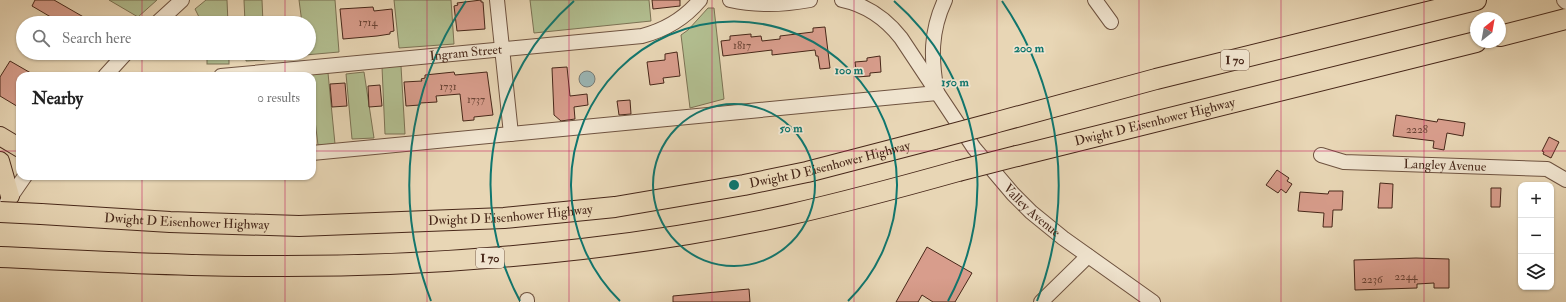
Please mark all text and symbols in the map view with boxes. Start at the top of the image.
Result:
north arrow [1470,12,1506,48]
search box [16,16,316,60]
house number: 1714 [359,16,378,29]
icon: search [30,27,52,49]
text: Search here [62,29,131,48]
house number: 1817 [733,39,751,52]
street label: Ingram Street [429,41,503,64]
text: 200 m [1014,41,1045,56]
road number: I 70 [1221,50,1249,70]
text: 100 m [835,63,864,78]
text: 150 m [941,75,969,90]
house number: 1731 [439,80,457,93]
text: Nearby [32,88,83,109]
text: 0 results [257,90,300,106]
house number: 1737 [467,93,485,106]
street label: Dwight D Eisenhower Highway [1073,94,1237,149]
text: 50 m [779,121,803,136]
house number: 2228 [1406,123,1428,136]
street label: Dwight D Eisenhower Highway [748,137,912,192]
street label: Langley Avenue [1403,156,1487,175]
centre of rings [727,178,741,192]
street label: Valley Avenue [1000,181,1064,241]
map controls [1518,182,1554,290]
button: + [1518,182,1554,218]
street label: Dwight D Eisenhower Highway [428,201,594,229]
street label: Dwight D Eisenhower Highway [104,210,270,234]
button: − [1518,218,1554,254]
road number: I 70 [476,248,504,268]
button: layers [1518,254,1554,290]
house number: 2244 [1394,270,1419,283]
house number: 2236 [1362,273,1384,286]

